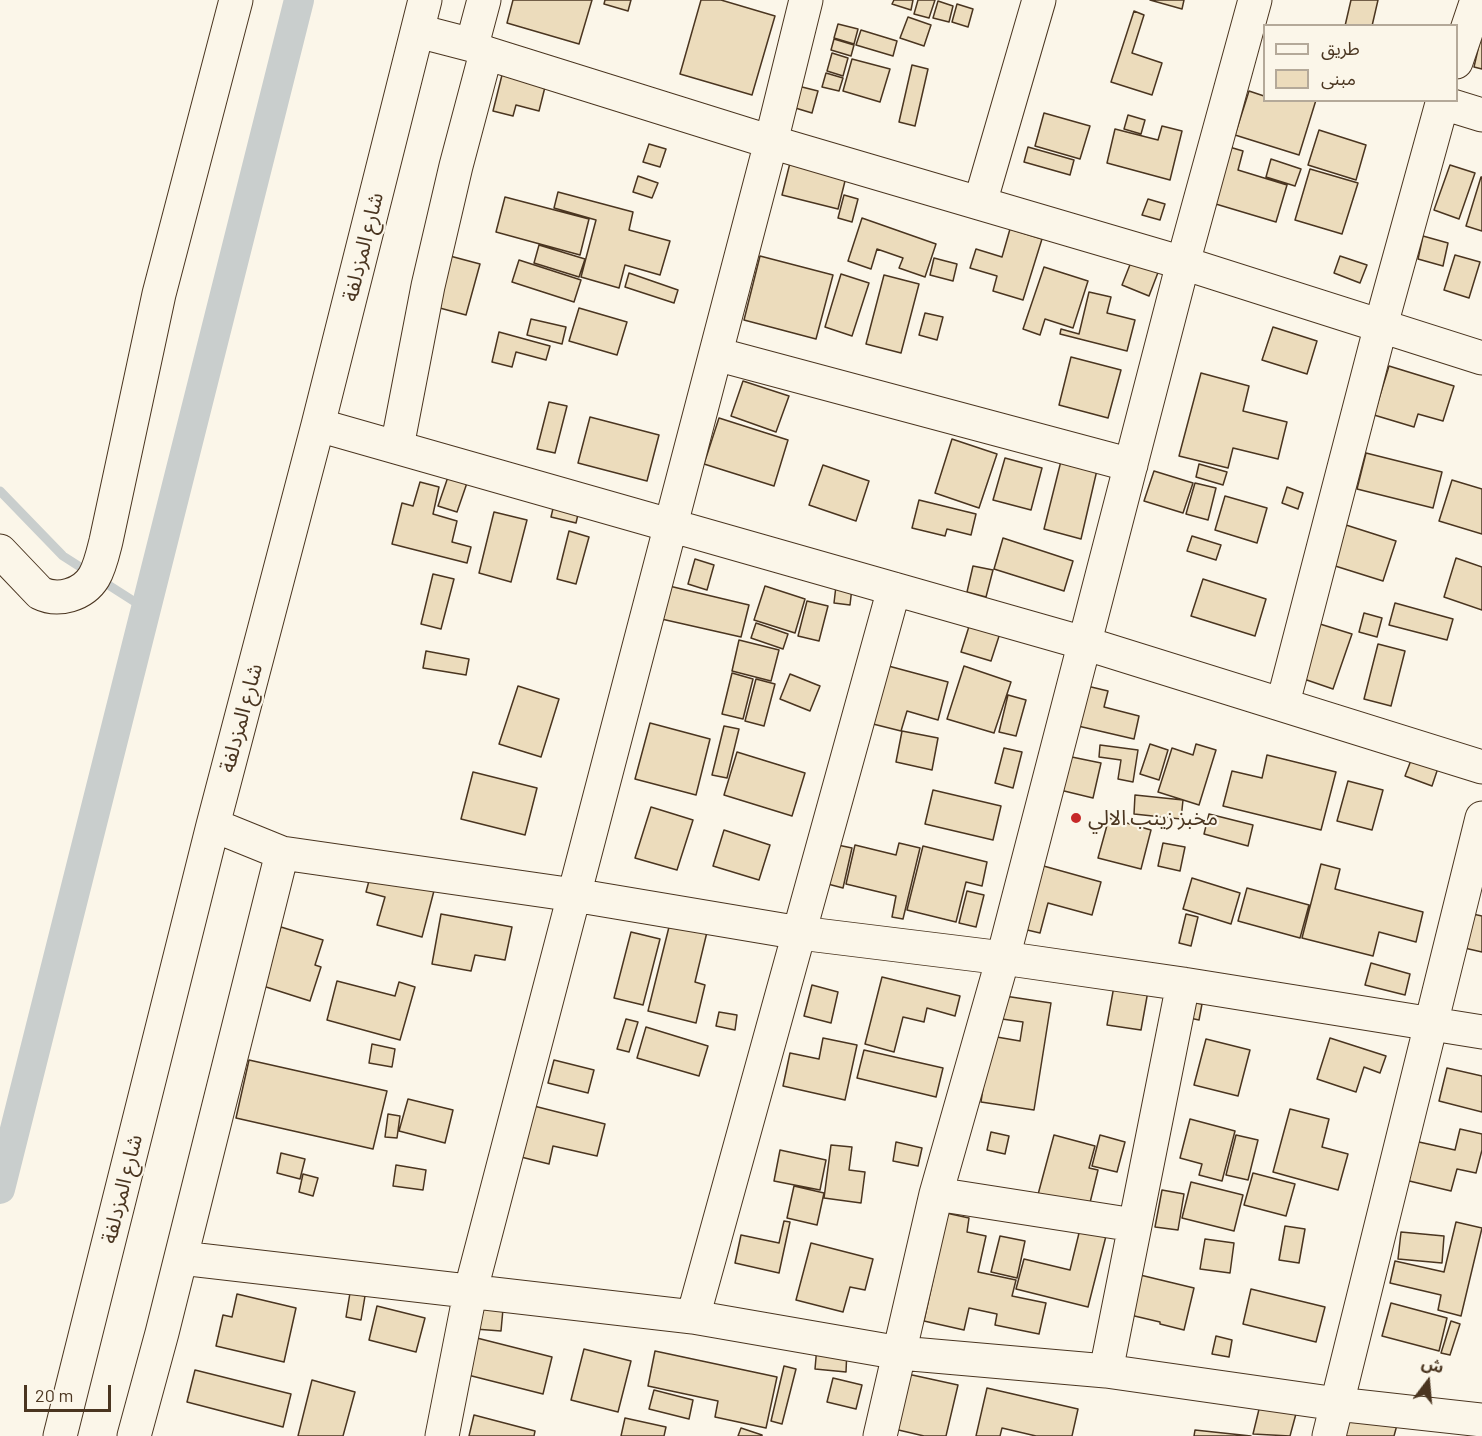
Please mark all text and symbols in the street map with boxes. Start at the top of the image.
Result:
legend [1263,24,1458,102]
text: طريق [1321,37,1360,59]
text: مبنى [1321,67,1356,89]
street label: شارع المزدلفة [337,190,389,304]
street label: شارع المزدلفة [214,661,268,775]
place label: مخبز زينب الالي [1088,805,1218,831]
marker: مخبز زينب الالي [1069,811,1083,825]
street label: شارع المزدلفة [96,1132,148,1246]
north arrow [1398,1352,1458,1412]
text: ش [1420,1352,1446,1376]
scale bar [27,1373,114,1411]
text: 20 m [35,1384,73,1406]

